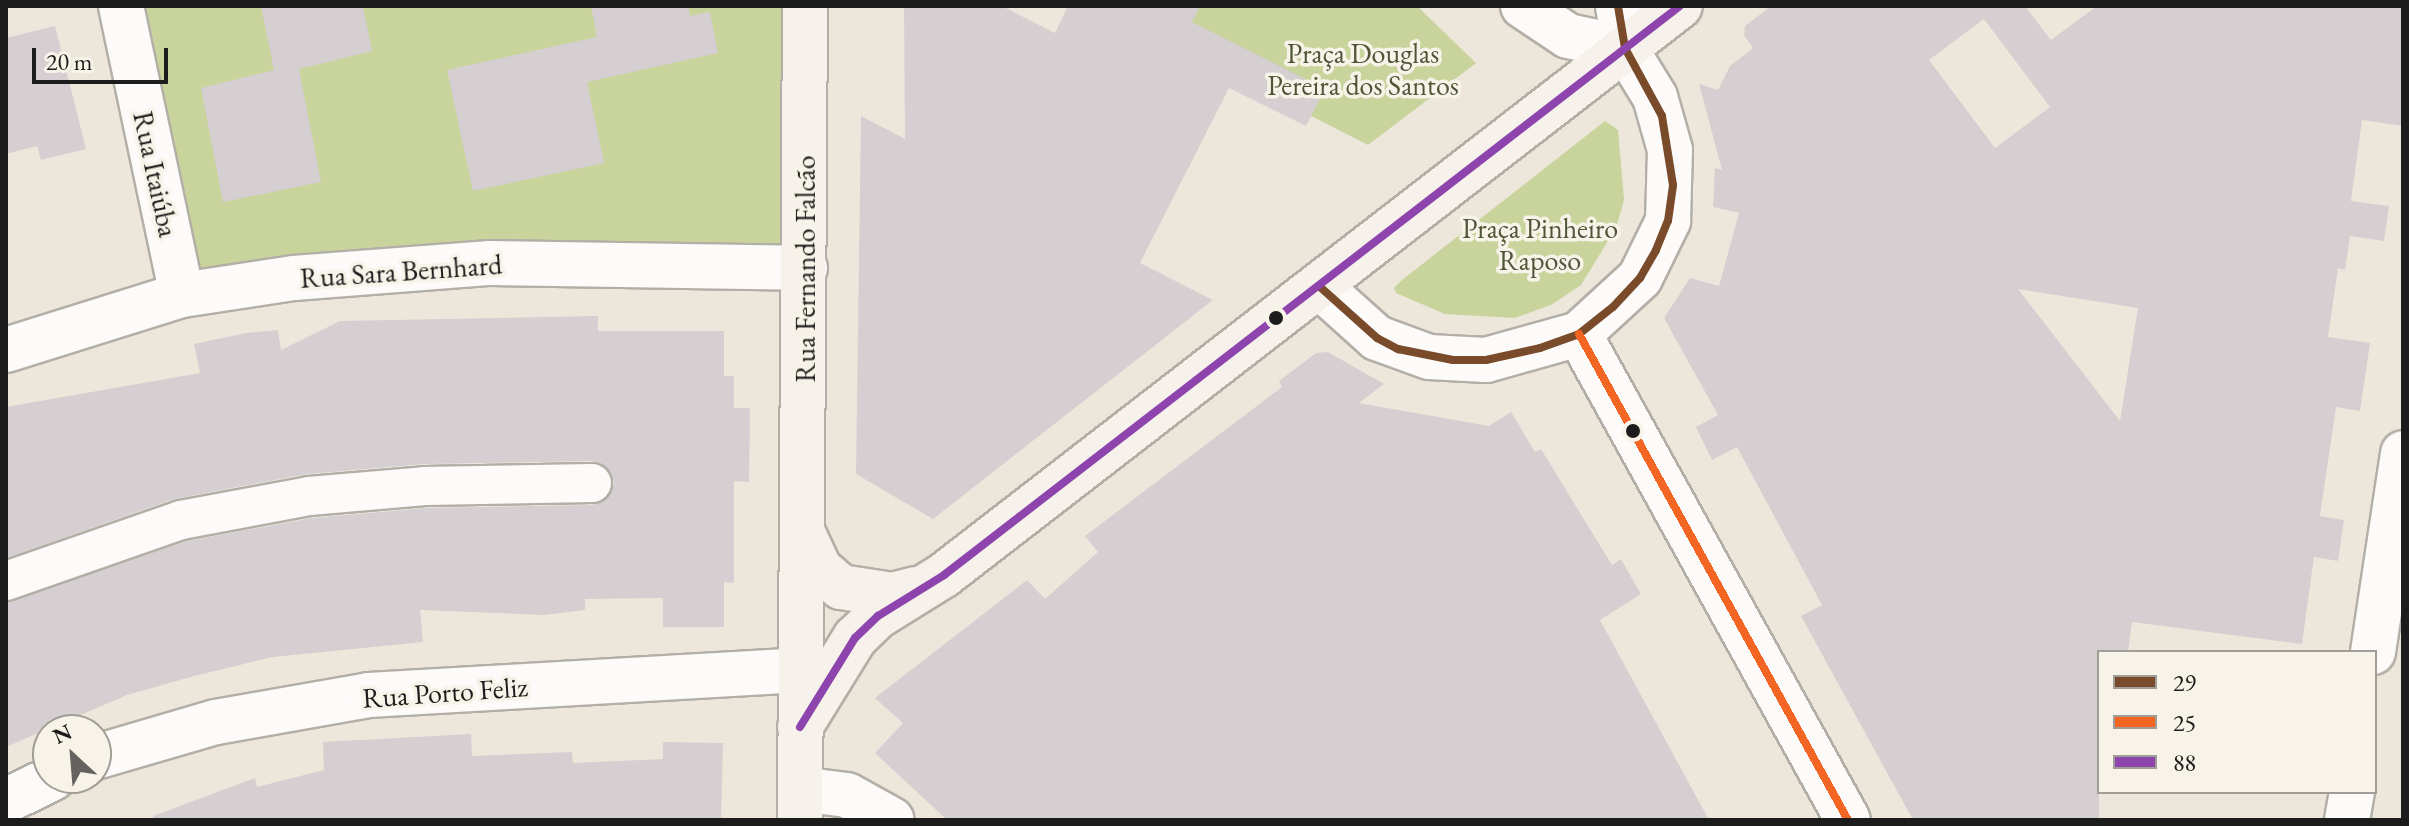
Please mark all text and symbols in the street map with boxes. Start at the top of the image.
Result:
scale bar [36,32,172,82]
park label: Praça Douglas Pereira dos Santos [1267,36,1459,102]
text: 20 m [46,46,93,77]
street label: Rua Itaiúba [126,108,186,240]
street label: Rua Fernando Falcão [788,155,822,383]
park label: Praça Pinheiro Raposo [1462,211,1618,277]
street label: Rua Sara Bernhard [299,247,503,295]
unlabelled marker [1268,310,1284,326]
unlabelled marker [1625,423,1641,439]
legend [2097,650,2377,794]
text: 29 [2173,667,2196,698]
street label: Rua Porto Feliz [361,669,529,715]
text: 25 [2173,707,2196,738]
north arrow [32,714,112,794]
text: N [48,717,76,751]
text: 88 [2173,747,2196,778]

